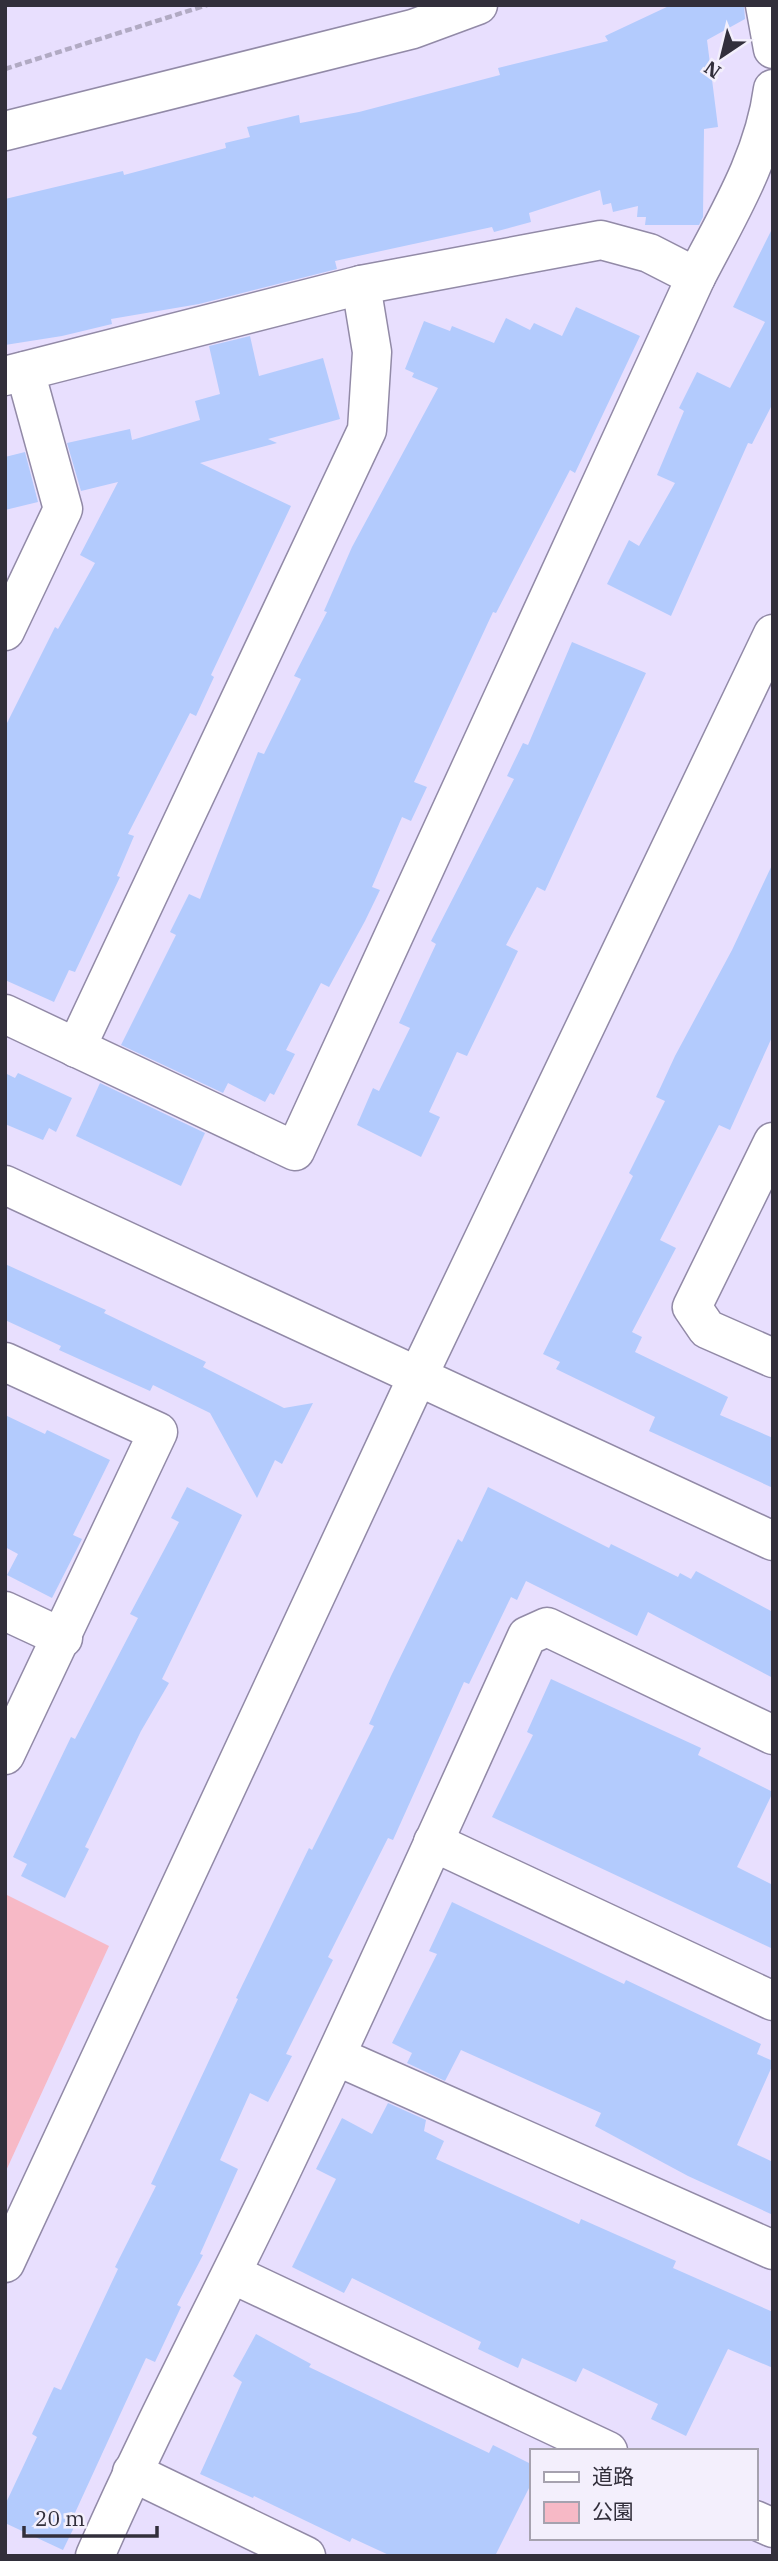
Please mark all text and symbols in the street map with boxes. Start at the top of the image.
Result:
north arrow [687,21,757,91]
text: N [699,56,725,84]
legend [530,2449,757,2540]
text: 道路 [592,2462,634,2490]
scale bar [24,2494,158,2538]
text: 公園 [592,2497,634,2525]
text: 20 m [35,2504,85,2532]

